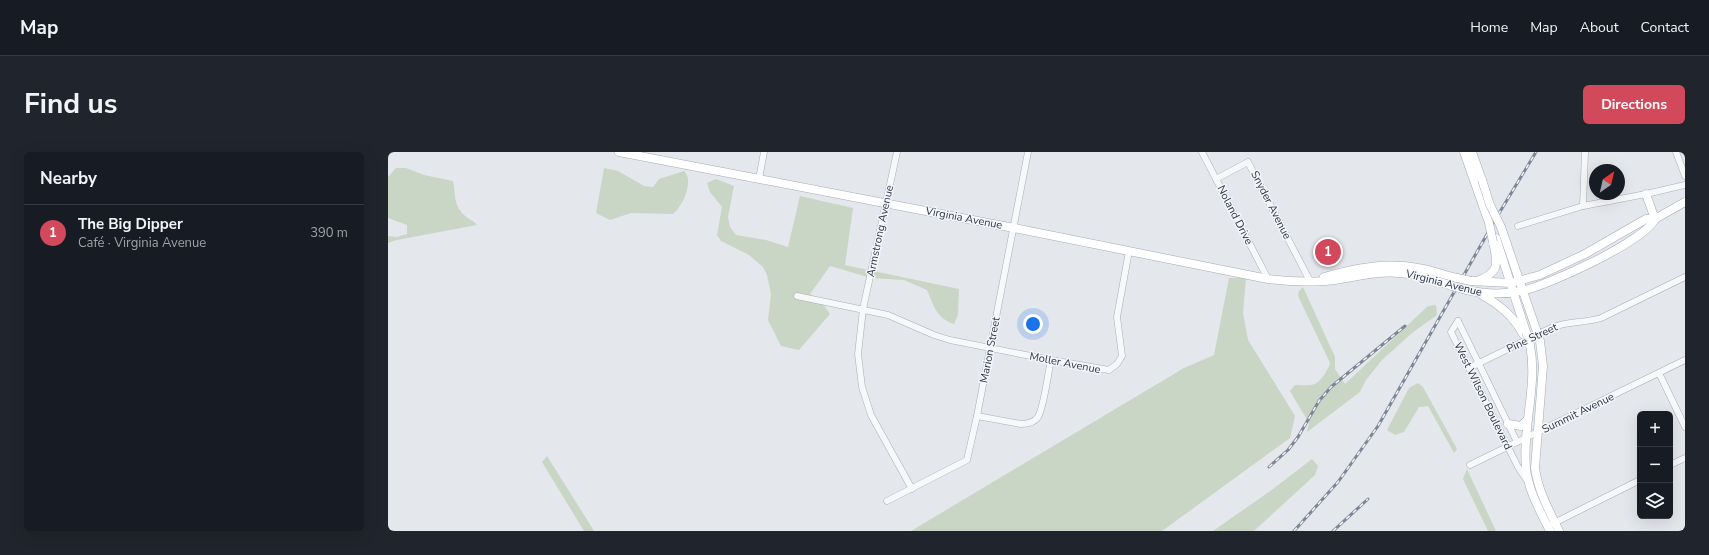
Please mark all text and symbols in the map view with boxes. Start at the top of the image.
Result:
text: Map [20,15,58,41]
text: Home [1470,18,1508,37]
text: Map [1530,18,1558,37]
text: About [1580,18,1619,37]
text: Contact [1641,18,1689,37]
text: Find us [24,85,118,123]
button: Directions [1583,85,1685,124]
north arrow [1589,164,1625,200]
text: Nearby [40,167,97,190]
street label: Snyder Avenue [1247,168,1295,242]
street label: Noland Drive [1214,183,1256,247]
street label: Armstrong Avenue [863,184,897,278]
street label: Virginia Avenue [923,203,1004,233]
text: The Big Dipper [78,214,183,234]
text: 1 [49,224,57,242]
text: 390 m [310,224,348,242]
text: Café · Virginia Avenue [78,234,206,252]
pin: 1 [1315,237,1341,267]
street label: Virginia Avenue [1403,266,1484,300]
your location [1023,314,1043,334]
street label: Marion Street [976,316,1004,384]
street label: Pine Street [1504,320,1560,356]
street label: West Wilson Boulevard [1450,340,1516,452]
street label: Moller Avenue [1028,349,1102,377]
street label: Summit Avenue [1539,389,1617,437]
map controls [1637,411,1673,519]
button: + [1637,411,1673,447]
button: − [1637,447,1673,483]
button: layers [1637,483,1673,519]

